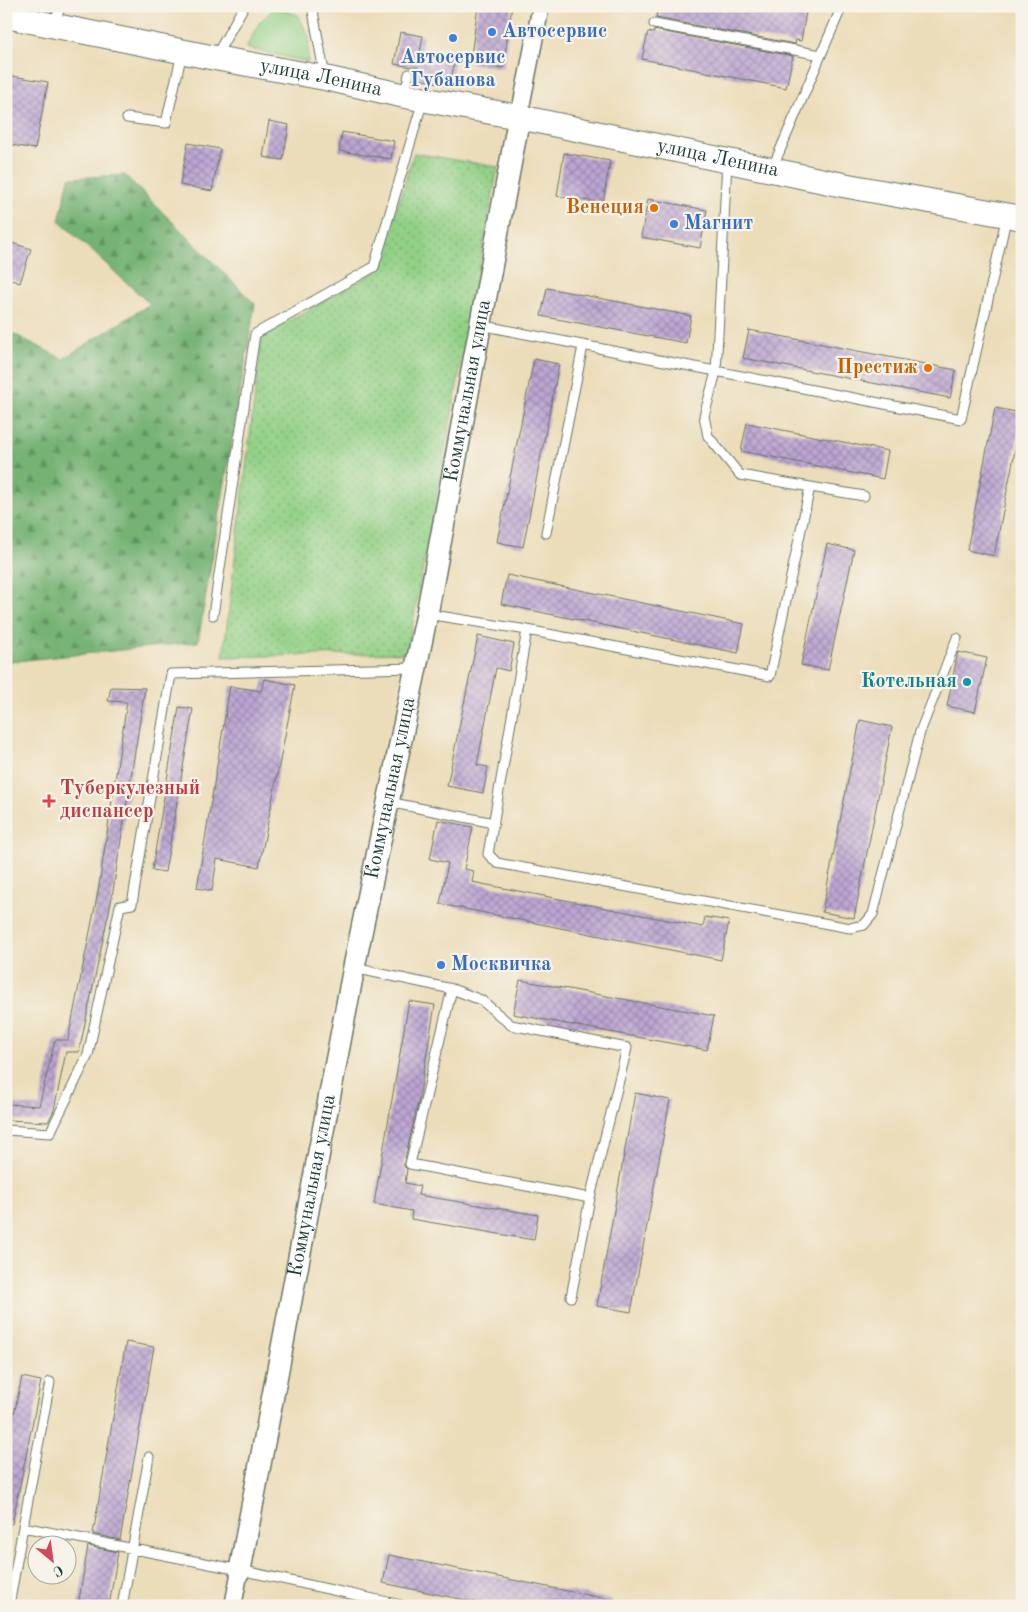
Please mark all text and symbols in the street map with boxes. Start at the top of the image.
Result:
place label: Автосервис [502,22,607,42]
marker: Автосервис [486,26,498,38]
marker: Автосервис Губанова [447,32,459,44]
place label: Автосервис Губанова [400,48,506,91]
street label: улица Ленина [258,56,384,101]
street label: улица Ленина [655,136,781,181]
place label: Венеция [566,198,644,218]
marker: Венеция [648,202,660,214]
place label: Магнит [684,214,753,234]
marker: Магнит [668,218,680,230]
street label: Коммунальная улица [442,298,495,484]
place label: Престиж [837,358,918,378]
marker: Престиж [922,362,934,374]
place label: Котельная [861,672,957,692]
marker: Котельная [961,676,973,688]
street label: Коммунальная улица [362,696,420,881]
place label: Туберкулезный диспансер [60,779,200,822]
marker: Туберкулезный диспансер [42,794,56,808]
place label: Москвичка [451,955,551,975]
marker: Москвичка [435,959,447,971]
street label: Коммунальная улица [286,1093,340,1279]
north arrow [28,1534,78,1584]
text: С [50,1562,65,1579]

